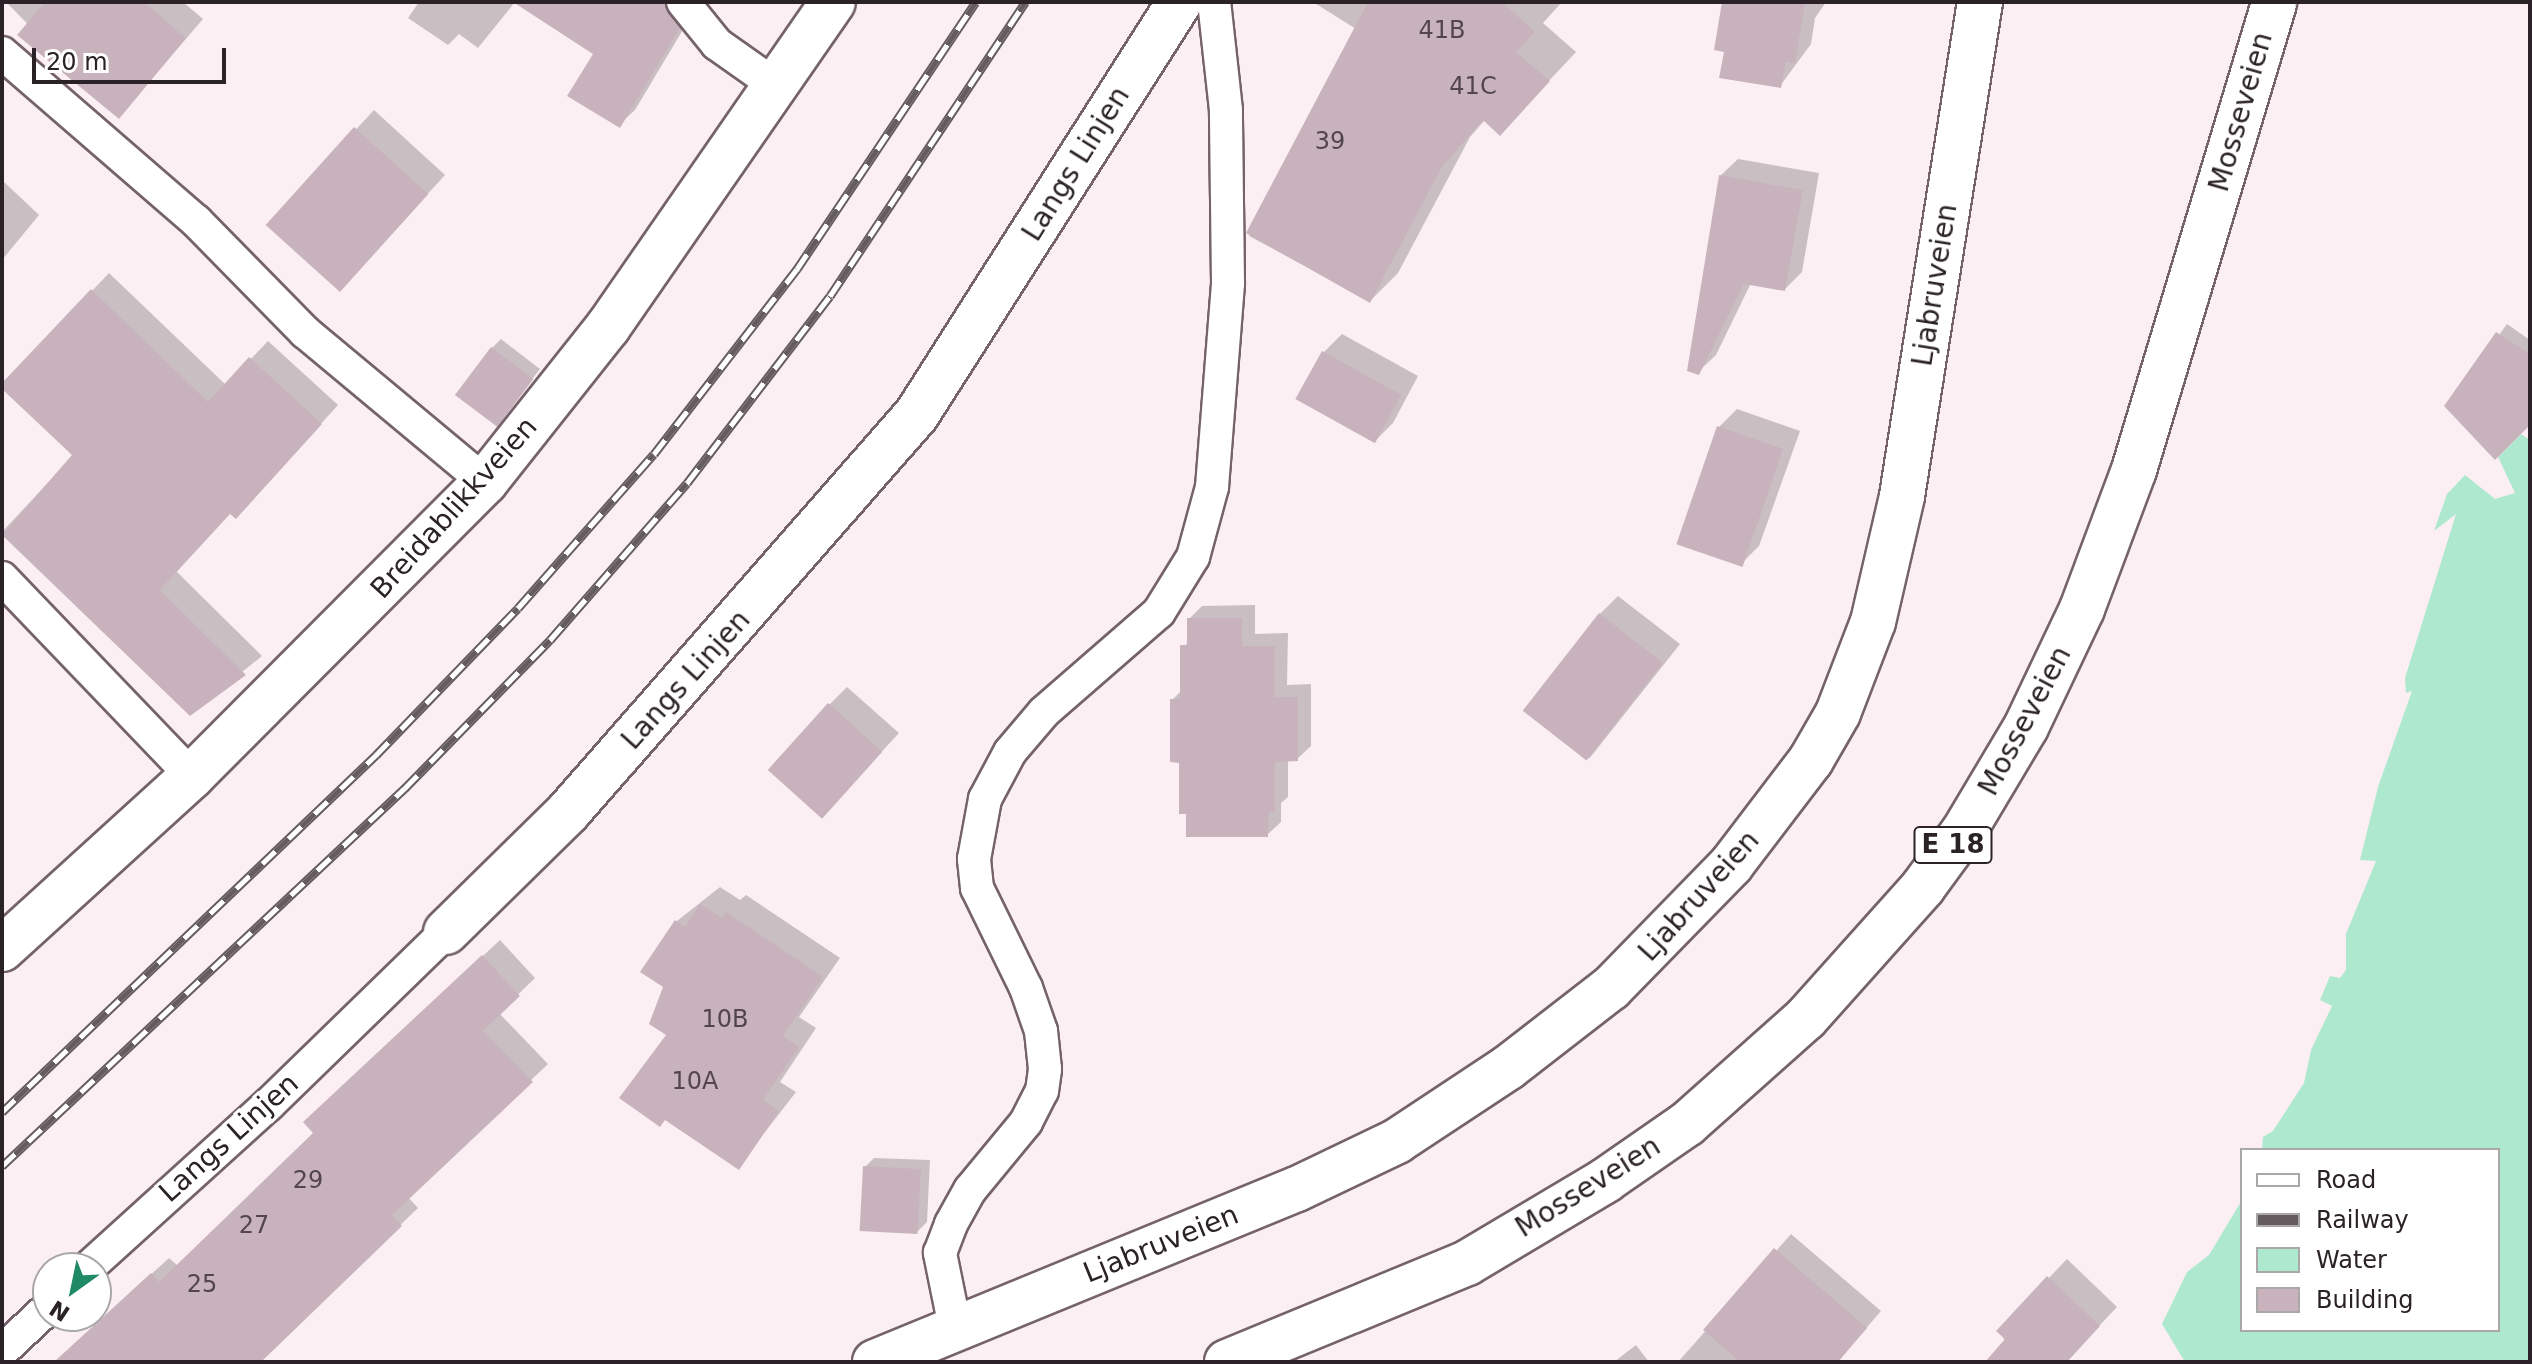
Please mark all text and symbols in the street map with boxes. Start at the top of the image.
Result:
house number: 41B [1418,17,1466,45]
street label: Mosseveien [2202,28,2280,196]
scale bar [36,32,230,82]
text: 20 m [46,48,108,76]
house number: 41C [1449,73,1497,101]
street label: Langs Linjen [1015,81,1137,247]
house number: 39 [1315,128,1345,156]
street label: Ljabruveien [1906,201,1964,369]
street label: Breidablikkveien [364,410,544,606]
street label: Langs Linjen [615,603,757,757]
street label: Mosseveien [1972,641,2078,801]
road number: E 18 [1913,823,1993,867]
street label: Ljabruveien [1632,824,1766,968]
house number: 10B [701,1006,749,1034]
street label: Langs Linjen [152,1067,306,1209]
house number: 10A [672,1068,718,1096]
street label: Mosseveien [1509,1129,1667,1245]
legend [2240,1148,2500,1332]
text: Road [2316,1166,2376,1194]
house number: 29 [293,1167,323,1195]
street label: Ljabruveien [1079,1198,1243,1290]
text: Railway [2316,1206,2409,1234]
house number: 27 [239,1212,269,1240]
text: Water [2316,1246,2387,1274]
north arrow [32,1252,112,1332]
house number: 25 [187,1271,217,1299]
text: Building [2316,1286,2413,1314]
text: N [45,1295,74,1326]

